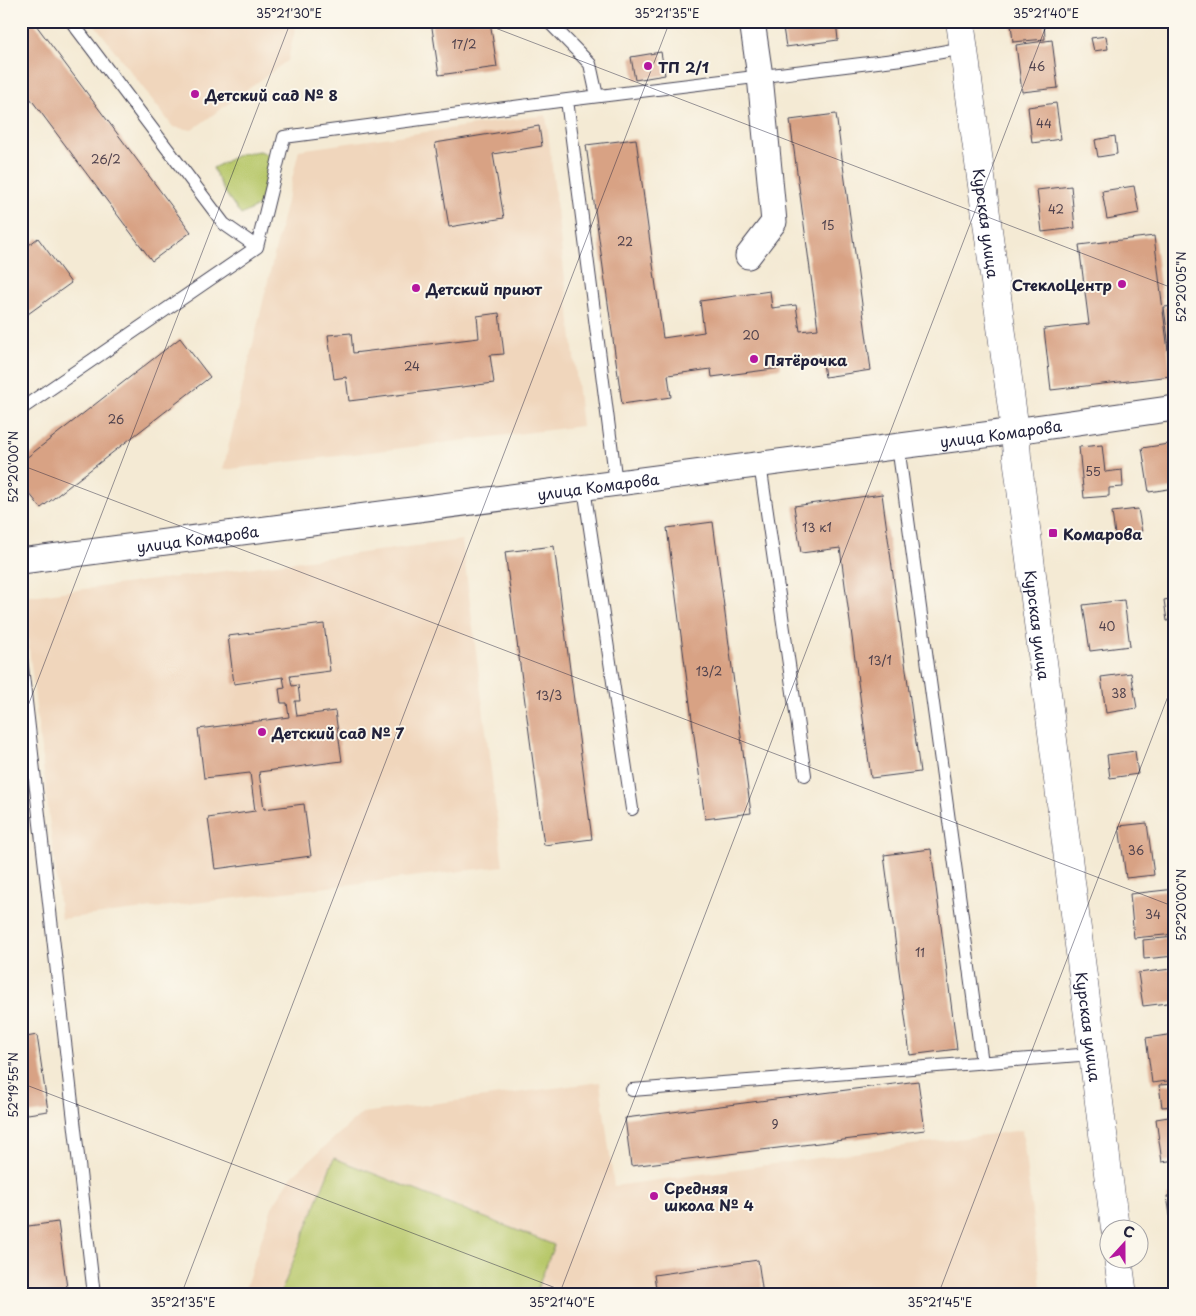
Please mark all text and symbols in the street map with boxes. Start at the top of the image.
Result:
text: 35°21'30"E [256,4,322,22]
text: 35°21'35"E [634,4,700,22]
text: 35°21'40"E [1013,4,1079,22]
house number: 17/2 [451,35,477,53]
place label: ТП 2/1 [658,55,709,78]
house number: 46 [1029,57,1045,75]
marker: ТП 2/1 [642,60,654,72]
place label: Детский сад № 8 [204,83,338,106]
marker: Детский сад № 8 [189,88,201,100]
house number: 44 [1036,114,1052,132]
house number: 26/2 [91,150,121,168]
street label: Курская улица [968,167,1006,280]
house number: 42 [1048,200,1064,218]
house number: 15 [821,216,835,234]
house number: 22 [617,232,633,250]
text: 52°20'05"N [1172,251,1190,323]
place label: СтеклоЦентр [1012,273,1112,296]
place label: Детский приют [425,277,542,300]
marker: СтеклоЦентр [1116,278,1128,290]
marker: Детский приют [410,282,422,294]
house number: 20 [742,326,760,344]
place label: Пятёрочка [764,348,848,371]
marker: Пятёрочка [748,353,760,365]
house number: 24 [404,357,420,375]
house number: 26 [108,410,124,428]
street label: улица Комарова [938,413,1064,452]
text: 52°20'00"N [4,431,22,503]
house number: 55 [1085,462,1101,480]
street label: улица Комарова [536,466,661,505]
street label: улица Комарова [135,518,260,557]
house number: 13 к1 [802,518,832,536]
place label: Комарова [1063,522,1142,545]
marker: Комарова [1047,527,1059,539]
street label: Курская улица [1020,569,1057,682]
house number: 40 [1099,617,1116,635]
house number: 13/1 [868,651,892,669]
house number: 13/2 [696,662,722,680]
house number: 38 [1111,684,1127,702]
house number: 13/3 [536,686,562,704]
place label: Детский сад № 7 [271,721,405,744]
marker: Детский сад № 7 [256,726,268,738]
house number: 36 [1128,841,1144,859]
text: 52°20'00"N [1172,869,1190,941]
house number: 34 [1145,905,1161,923]
house number: 11 [915,943,925,961]
street label: Курская улица [1071,970,1108,1083]
text: 52°19'55"N [4,1052,22,1118]
house number: 9 [771,1115,779,1133]
place label: Средняя школа № 4 [664,1176,754,1216]
marker: Средняя школа № 4 [648,1190,660,1202]
north arrow [1098,1218,1148,1268]
text: С [1120,1220,1138,1243]
text: 35°21'35"E [150,1293,216,1311]
text: 35°21'40"E [529,1293,595,1311]
text: 35°21'45"E [908,1293,972,1311]

